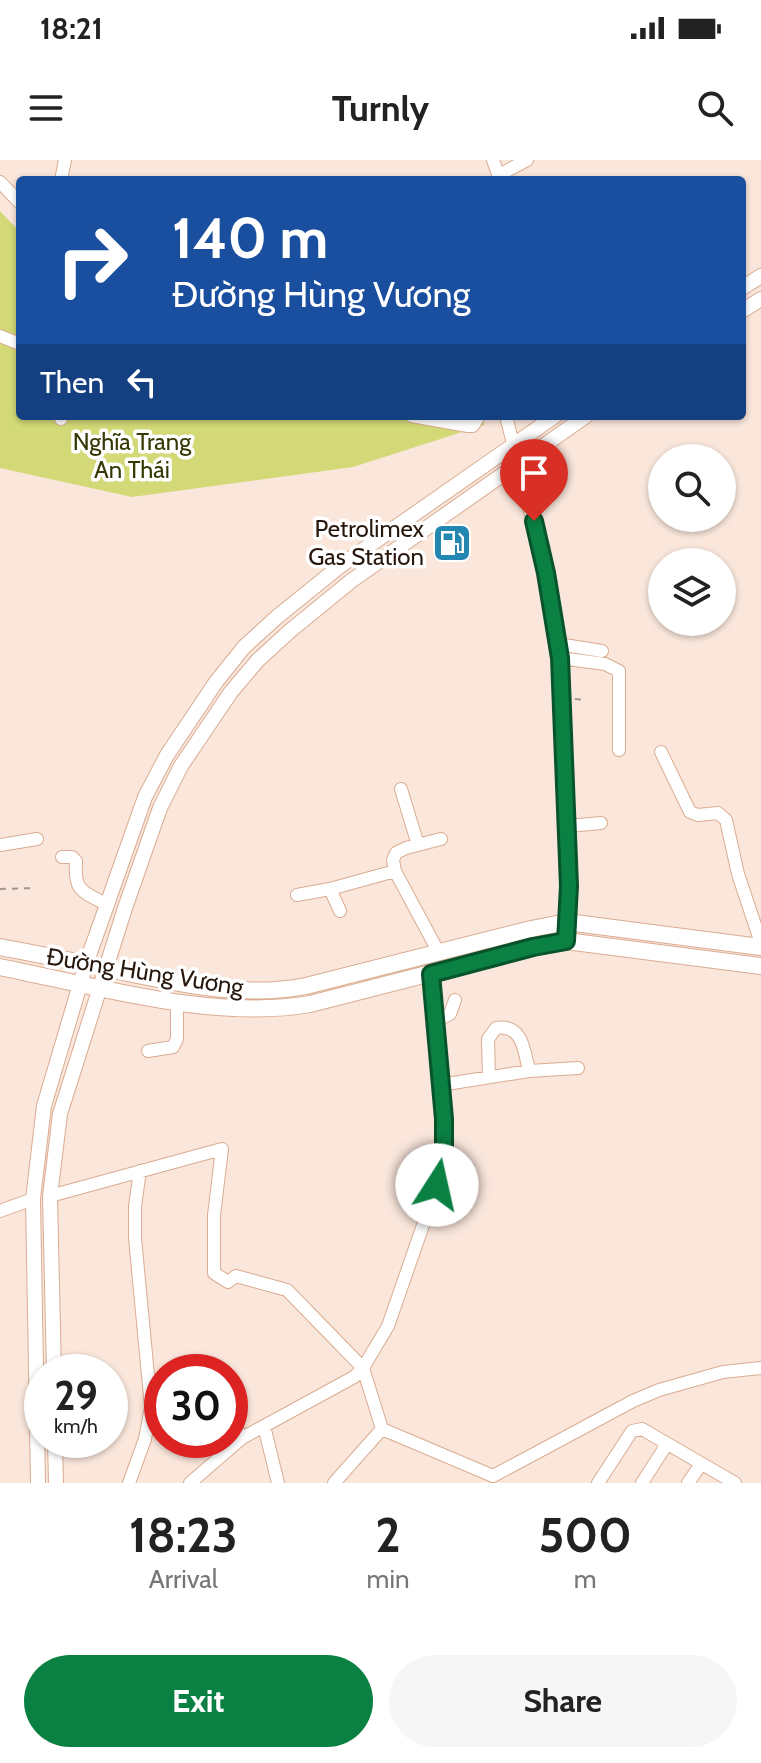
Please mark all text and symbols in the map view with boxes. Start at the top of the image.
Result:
text: 18:21 [40,10,103,47]
icon: menu [24,86,68,130]
text: Turnly [332,86,429,130]
icon: search [693,86,737,130]
text: 140 m [172,204,328,272]
icon: right [40,208,144,312]
text: Đường Hùng Vương [172,272,470,316]
icon: left [120,360,164,404]
text: Then [40,364,104,401]
park label: Nghĩa Trang An Thái [73,427,192,484]
pin [500,439,568,521]
map controls [648,444,736,636]
button: search [648,444,736,532]
icon: arrive [512,451,556,495]
place label: Petrolimex Gas Station [308,514,425,571]
fuel station icon: Petrolimex Gas Station [431,522,473,564]
button: layers [648,548,736,636]
street label: Đường Hùng Vương [45,942,247,1002]
position arrow [395,1143,479,1227]
speed limit sign: 30 [144,1354,248,1458]
text: 29 [54,1371,98,1420]
text: km/h [54,1414,98,1438]
text: 18:23 [129,1506,238,1564]
text: 2 [375,1506,401,1564]
text: 500 [538,1506,632,1564]
text: Arrival [149,1563,218,1595]
text: min [367,1563,409,1595]
text: m [574,1563,597,1595]
button: Exit [24,1655,373,1747]
button: Share [389,1655,737,1747]

